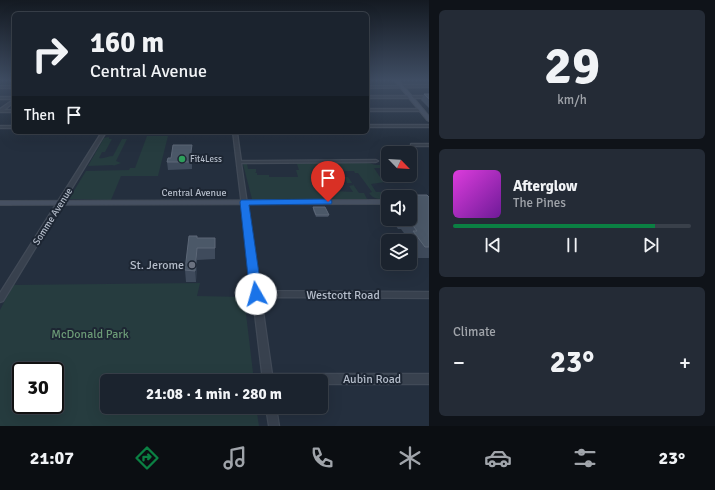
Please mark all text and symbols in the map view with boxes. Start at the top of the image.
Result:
text: 160 m [90,26,164,60]
icon: right [24,28,76,80]
text: 29 [544,34,600,98]
text: Central Avenue [90,60,207,82]
text: km/h [557,92,587,108]
icon: arrive [63,104,85,126]
text: Then [24,106,55,124]
north arrow [381,146,417,182]
map controls [381,146,417,270]
marker: Fit4Less [177,154,187,164]
place label: Fit4Less [190,154,222,165]
pin [311,161,345,202]
icon: arrive [317,167,339,189]
text: Afterglow [513,177,577,195]
street label: Somme Avenue [30,186,75,247]
street label: Central Avenue [161,187,227,199]
button: sound [381,190,417,226]
text: The Pines [513,195,566,211]
button: layers [381,234,417,270]
icon: previous [482,234,504,256]
icon: pause [561,234,583,256]
icon: next [640,234,662,256]
place label: St. Jerome [130,258,184,273]
marker: St. Jerome [187,260,197,270]
position arrow [235,273,277,315]
street label: Westcott Road [306,288,380,303]
text: Climate [453,324,496,340]
park label: McDonald Park [51,327,129,342]
text: 23° [550,344,594,381]
text: − [453,349,465,376]
text: + [679,349,691,376]
speed limit sign: 30 [12,362,64,414]
street label: Aubin Road [343,372,401,387]
text: 21:08 · 1 min · 280 m [146,385,282,403]
icon: directions [133,444,161,472]
icon: music [221,444,249,472]
icon: phone [308,444,336,472]
icon: climate [396,444,424,472]
icon: car [484,444,512,472]
icon: filters [571,444,599,472]
text: 21:07 [30,447,74,469]
text: 23° [659,447,685,469]

